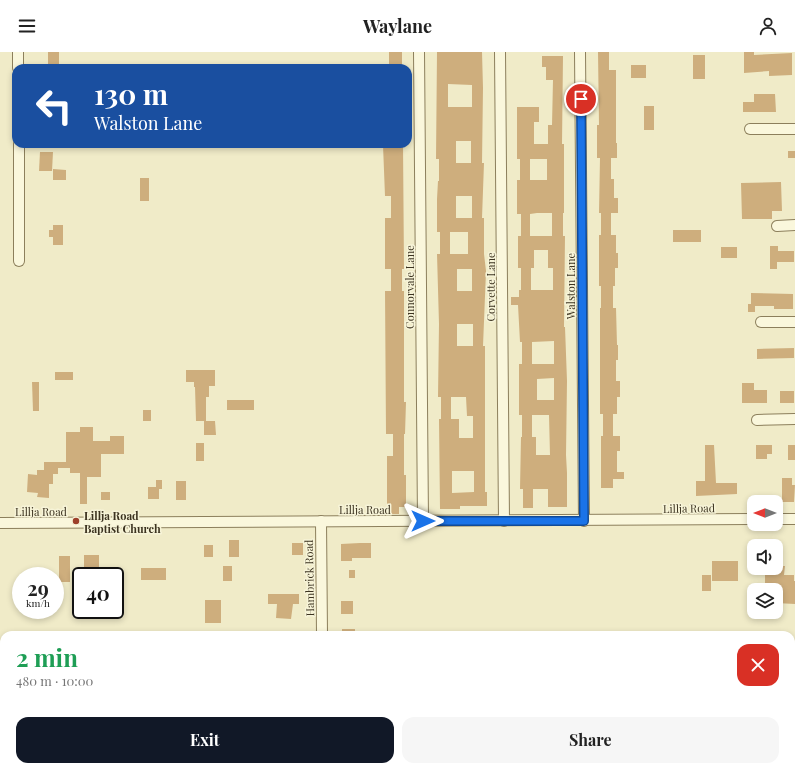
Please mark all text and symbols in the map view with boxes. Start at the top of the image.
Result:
text: Waylane [363,14,432,38]
icon: menu [16,15,38,37]
icon: person [757,15,779,37]
text: 130 m [94,75,168,112]
icon: left [28,80,80,132]
pin [564,82,598,116]
icon: arrive [570,88,592,110]
text: Walston Lane [94,111,202,135]
street label: Connorvale Lane [402,245,417,329]
street label: Corvette Lane [483,252,498,322]
street label: Walston Lane [563,252,578,320]
north arrow [747,495,783,531]
map controls [747,495,783,619]
position arrow [402,500,444,542]
street label: Lillja Road [663,500,716,516]
street label: Lillja Road [339,502,392,517]
street label: Lillja Road [15,504,68,519]
place label: Lillja Road Baptist Church [84,508,161,536]
marker: Lillja Road Baptist Church [71,516,81,526]
street label: Hambrick Road [301,539,317,617]
button: sound [747,539,783,575]
speed limit sign: 40 [72,567,124,619]
text: 29 [27,574,49,601]
button: layers [747,583,783,619]
text: km/h [26,596,50,610]
text: 2 min [16,641,78,673]
button: close [737,644,779,686]
text: 480 m · 10:00 [16,672,93,689]
button: Exit [16,717,394,763]
button: Share [402,717,779,763]

